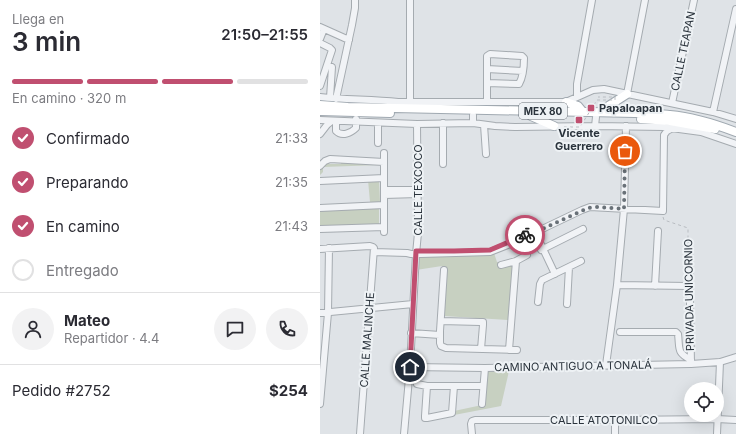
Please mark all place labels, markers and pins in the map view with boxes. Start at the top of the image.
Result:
place label: Papaloapan [599,101,662,115]
marker: Papaloapan [586,103,596,113]
marker: Vicente Guerrero [574,115,584,125]
place label: Vicente Guerrero [555,126,603,153]
pin [608,134,642,168]
pin [393,350,427,384]

